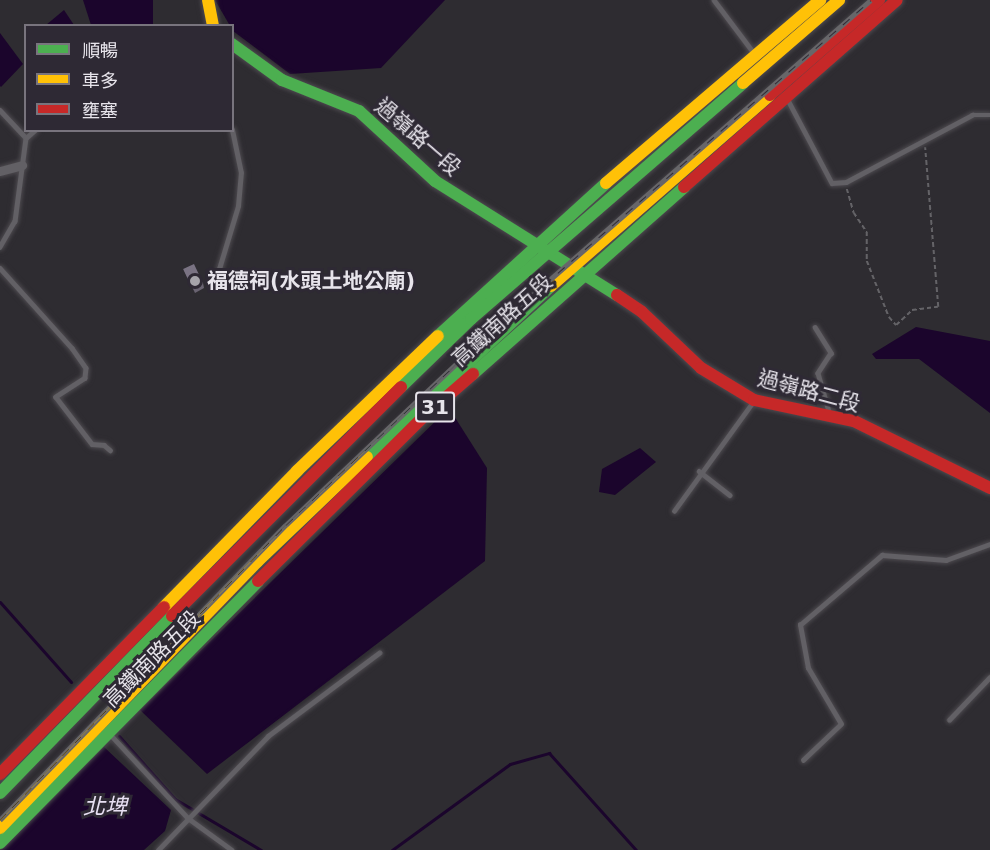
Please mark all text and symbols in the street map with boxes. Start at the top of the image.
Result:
legend [24,24,234,132]
text: 順暢 [82,40,118,61]
text: 車多 [82,70,118,91]
street label: 過嶺路一段 [370,93,466,181]
text: 壅塞 [82,100,118,121]
place label: 福德祠(水頭土地公廟) [207,268,415,294]
street label: 高鐵南路五段 [447,268,557,372]
marker: 福德祠(水頭土地公廟) [188,274,202,288]
street label: 過嶺路二段 [755,365,863,417]
road number: 31 [414,390,456,424]
street label: 高鐵南路五段 [99,606,205,712]
water label: 北埤 [83,794,127,820]

